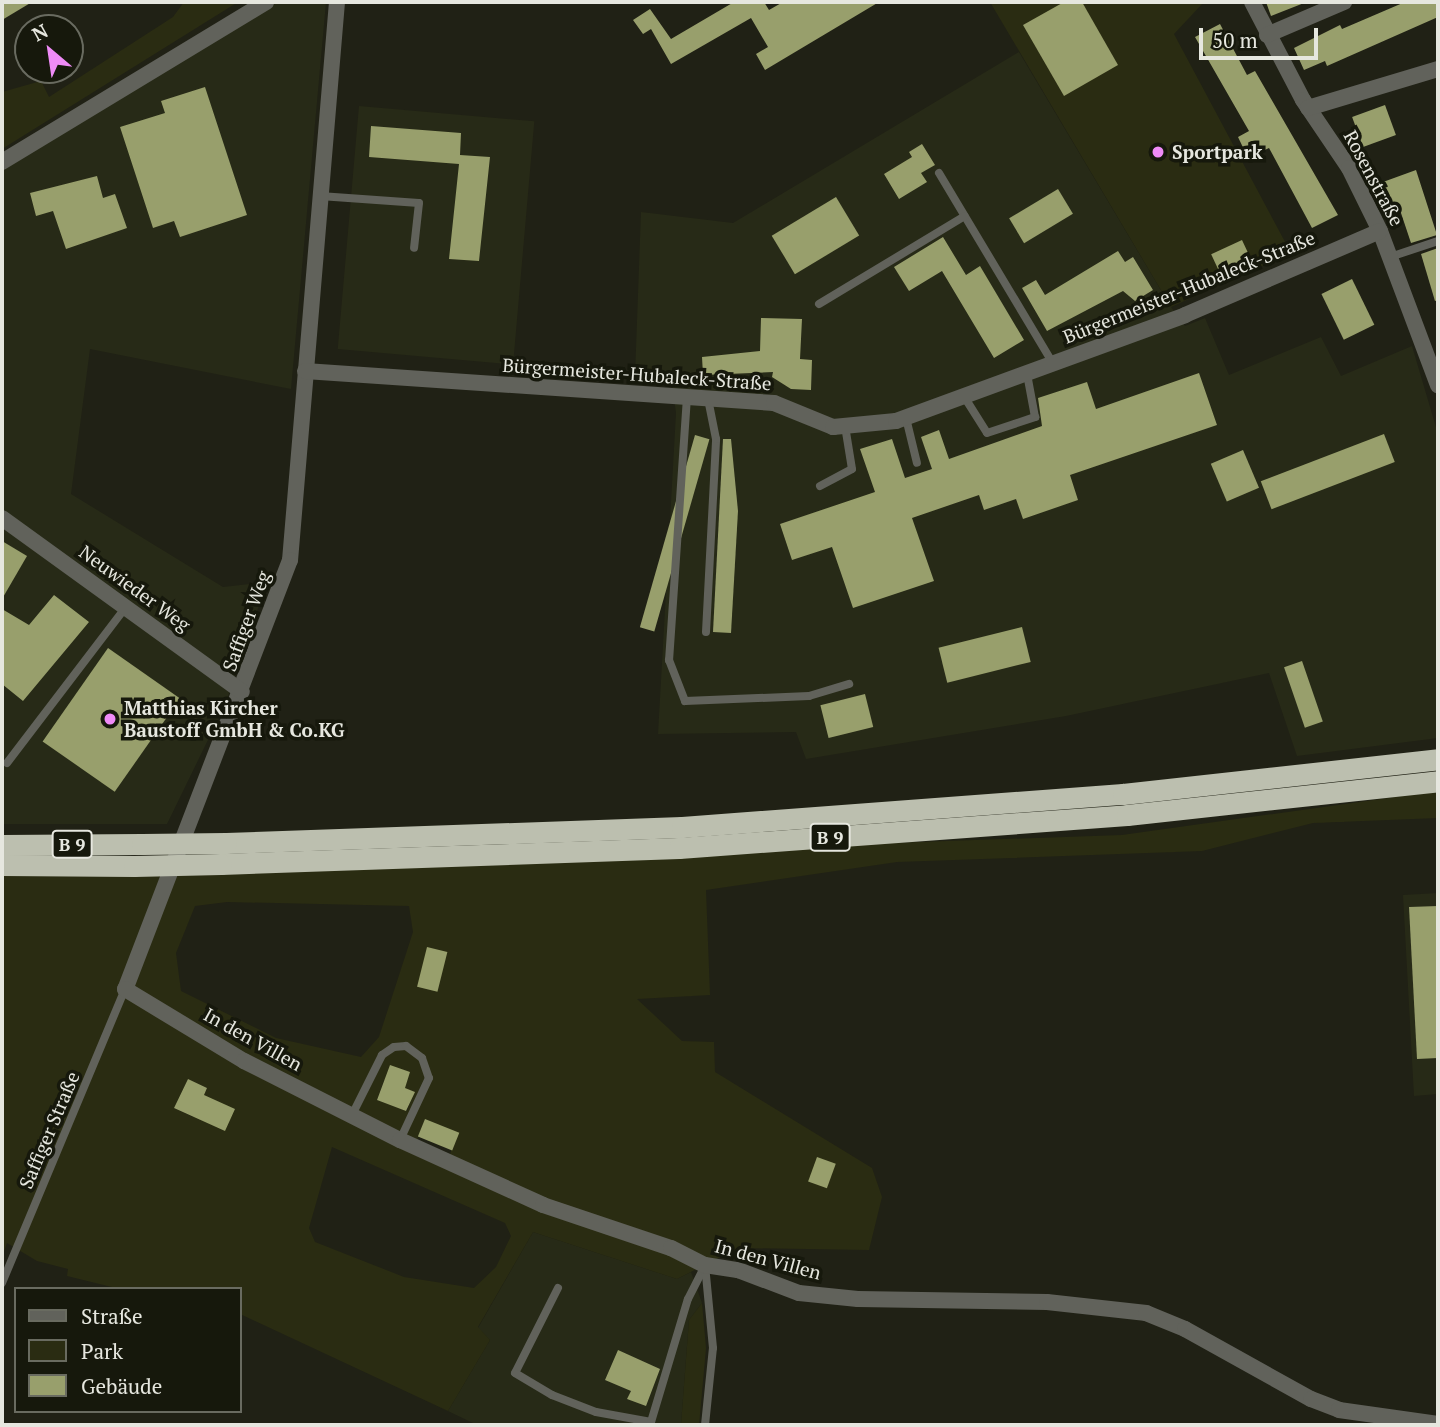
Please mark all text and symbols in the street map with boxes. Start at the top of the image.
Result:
north arrow [14,14,84,84]
scale bar [1202,14,1321,58]
text: N [27,18,52,46]
text: 50 m [1212,26,1258,54]
street label: Rosenstraße [1339,126,1409,230]
place label: Sportpark [1172,141,1263,163]
marker: Sportpark [1150,144,1166,160]
street label: Bürgermeister-Hubaleck-Straße [1060,226,1318,348]
street label: Bürgermeister-Hubaleck-Straße [502,353,772,395]
street label: Neuwieder Weg [75,540,195,636]
street label: Saffiger Weg [217,568,275,674]
place label: Matthias Kircher Baustoff GmbH & Co.KG [124,697,345,741]
marker: Matthias Kircher Baustoff GmbH & Co.KG [102,711,118,727]
road number: B 9 [809,822,851,852]
road number: B 9 [51,830,93,858]
street label: In den Villen [200,1002,306,1076]
street label: Saffiger Straße [14,1068,84,1192]
street label: In den Villen [712,1234,824,1284]
legend [14,1287,242,1413]
text: Straße [81,1302,143,1330]
text: Park [81,1337,123,1365]
text: Gebäude [81,1372,162,1400]

